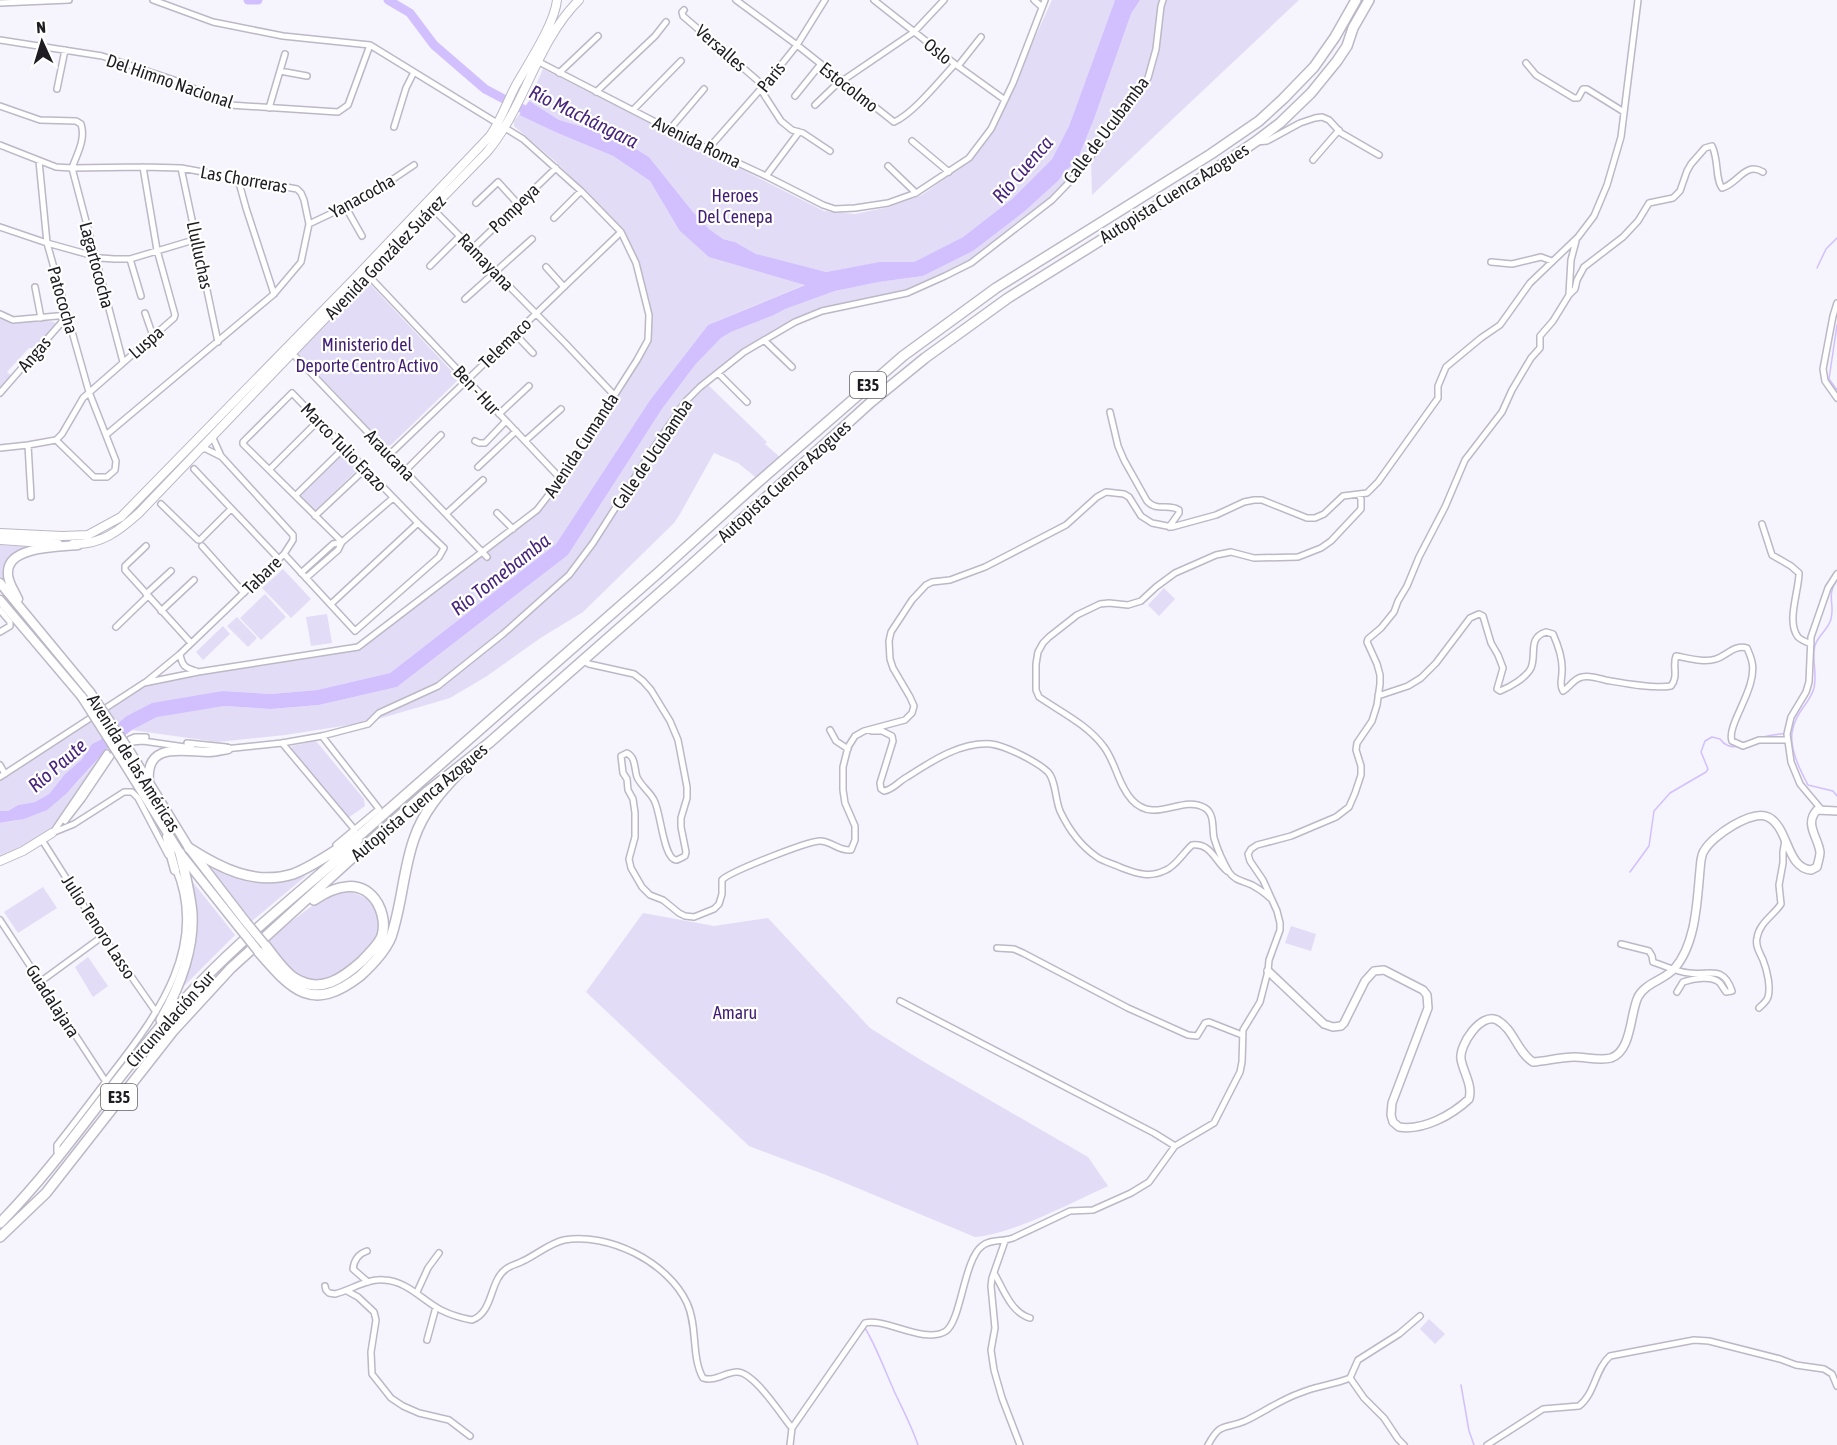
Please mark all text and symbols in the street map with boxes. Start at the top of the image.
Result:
north arrow [12,12,72,72]
text: N [36,18,46,36]
street label: Versalles [691,20,751,76]
street label: Oslo [920,34,956,68]
street label: Del Himno Nacional [104,49,236,113]
street label: Paris [753,58,789,96]
street label: Estocolmo [815,58,883,116]
street label: Calle de Ucubamba [1059,72,1153,188]
water label: Río Machángara [526,80,642,152]
street label: Avenida Roma [650,112,744,172]
water label: Río Cuenca [987,131,1057,207]
street label: Autopista Cuenca Azogues [1096,139,1252,247]
street label: Las Chorreras [199,161,289,197]
street label: Yanacocha [326,170,398,222]
street label: Pompeya [484,179,544,237]
park label: Heroes Del Cenepa [697,185,773,227]
street label: Avenida González Suárez [320,190,450,323]
street label: Llulluchas [183,219,217,291]
street label: Lagartococha [75,220,119,310]
street label: Ramayana [454,229,518,295]
street label: Patococha [43,264,83,336]
street label: Telemaco [475,313,535,373]
street label: Luspa [124,321,168,363]
street label: Angas [13,332,55,376]
park label: Ministerio del Deporte Centro Activo [296,334,438,376]
street label: Ben - Hur [449,361,505,419]
road number: E35 [850,372,886,398]
street label: Avenida Cumanda [539,389,623,501]
street label: Calle de Ucubamba [607,395,697,513]
street label: Marco Tulio Erazo [297,398,391,496]
street label: Autopista Cuenca Azogues [713,416,855,546]
street label: Araucana [361,425,419,485]
water label: Río Tomebamba [446,528,554,620]
street label: Tabare [238,552,286,598]
street label: Avenida de las Américas [83,690,185,836]
water label: Río Paute [23,733,91,797]
street label: Autopista Cuenca Azogues [346,739,492,865]
street label: Julio Tenoro Lasso [58,871,140,983]
street label: Guadalajara [22,961,84,1041]
street label: Circunvalación Sur [121,966,219,1072]
park label: Amaru [713,1002,757,1023]
road number: E35 [101,1084,137,1110]

